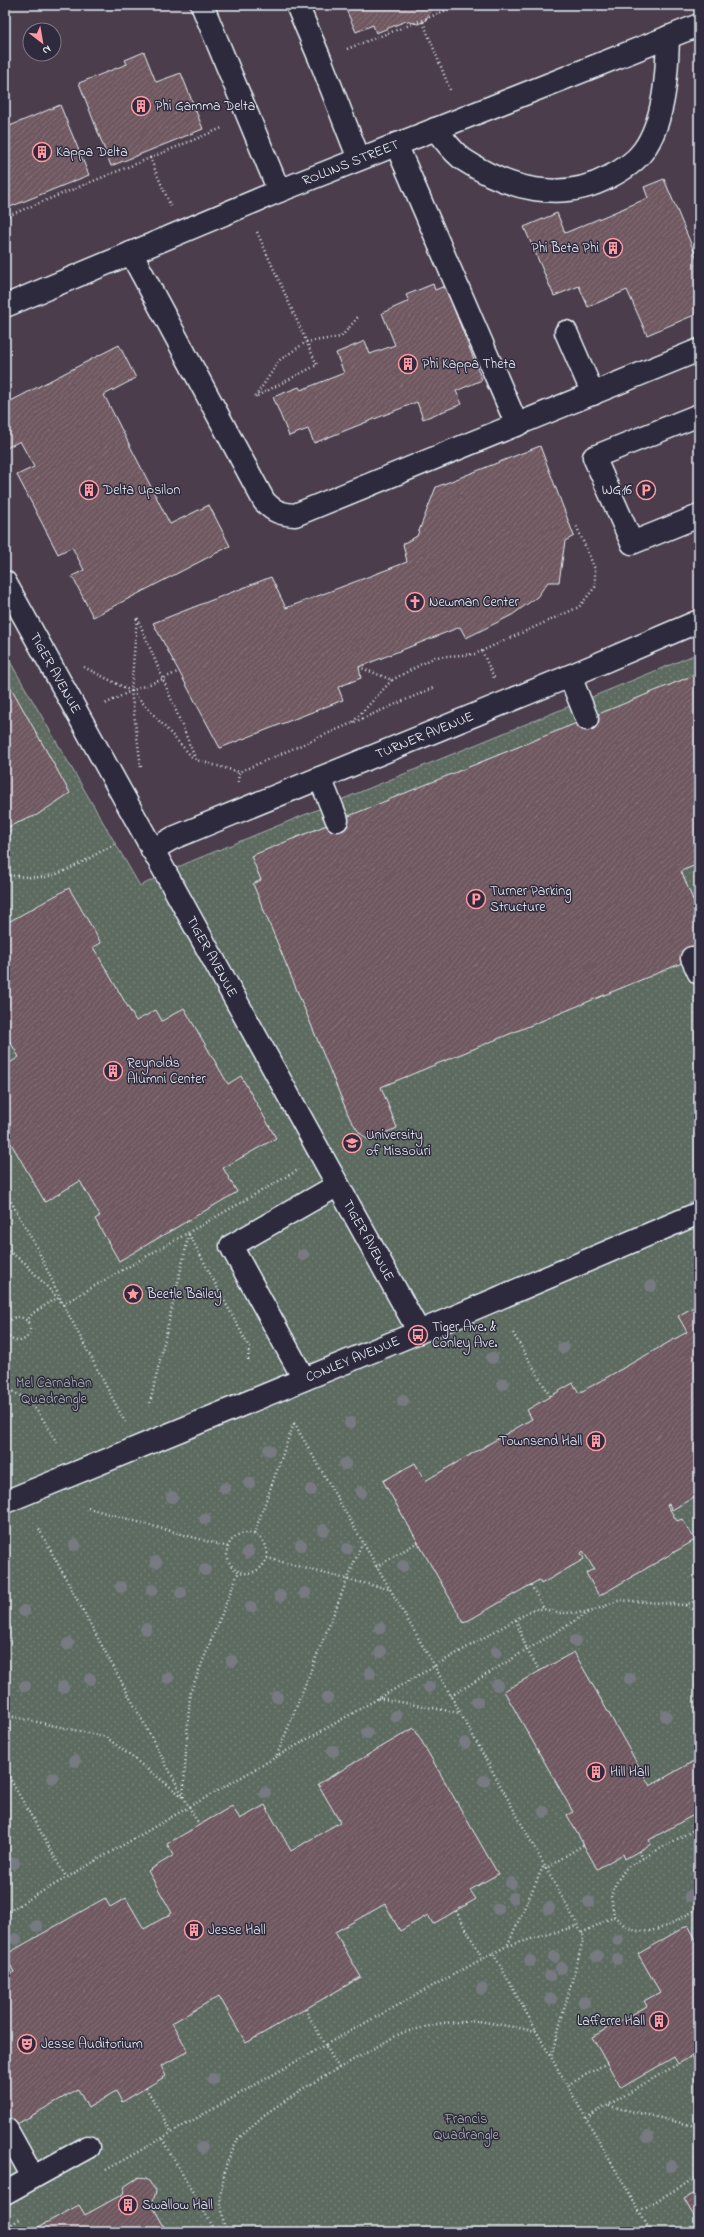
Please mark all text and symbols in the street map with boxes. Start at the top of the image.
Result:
north arrow [22,22,62,62]
text: N [39,41,54,58]
building icon: Phi Gamma Delta [130,95,152,117]
place label: Phi Gamma Delta [155,96,255,117]
street label: ROLLINS STREET [299,134,402,191]
building icon: Kappa Delta [31,141,53,163]
place label: Kappa Delta [56,142,128,163]
building icon: Phi Beta Phi [602,237,624,259]
place label: Phi Beta Phi [531,238,599,259]
building icon: Phi Kappa Theta [397,353,419,375]
place label: Phi Kappa Theta [422,354,516,375]
building icon: Delta Upsilon [78,479,100,501]
parking icon: WG16 [635,479,657,501]
place label: Delta Upsilon [102,480,180,501]
place label: WG16 [602,480,632,501]
church icon: Newman Center [404,591,426,613]
place label: Newman Center [429,592,520,613]
street label: TIGER AVENUE [24,628,86,718]
street label: TURNER AVENUE [372,706,477,765]
place label: Turner Parking Structure [490,881,572,918]
parking icon: Turner Parking Structure [465,888,487,910]
street label: TIGER AVENUE [181,912,243,1001]
place label: Reynolds Alumni Center [127,1053,207,1090]
building icon: Reynolds Alumni Center [102,1060,124,1082]
place label: University of Missouri [366,1125,431,1162]
school or university icon: University of Missouri [341,1132,363,1154]
street label: TIGER AVENUE [337,1196,399,1285]
place icon: Beetle Bailey [122,1283,144,1305]
place label: Beetle Bailey [146,1284,222,1306]
place label: Tiger Ave. & Conley Ave. [432,1317,497,1355]
bus stop icon: Tiger Ave. & Conley Ave. [407,1324,429,1346]
street label: CONLEY AVENUE [303,1330,403,1388]
park label: Mel Carnahan Quadrangle [16,1373,92,1411]
building icon: Townsend Hall [585,1430,607,1452]
place label: Townsend Hall [499,1431,582,1452]
building icon: Hill Hall [585,1761,607,1783]
place label: Hill Hall [610,1762,649,1783]
building icon: Jesse Hall [183,1919,205,1941]
place label: Jesse Hall [208,1920,266,1941]
building icon: Lafferre Hall [648,2010,670,2032]
place label: Lafferre Hall [577,2011,645,2032]
theatre icon: Jesse Auditorium [16,2033,38,2055]
place label: Jesse Auditorium [41,2034,143,2055]
park label: Francis Quadrangle [433,2109,500,2147]
building icon: Swallow Hall [117,2194,139,2216]
place label: Swallow Hall [142,2195,213,2216]

